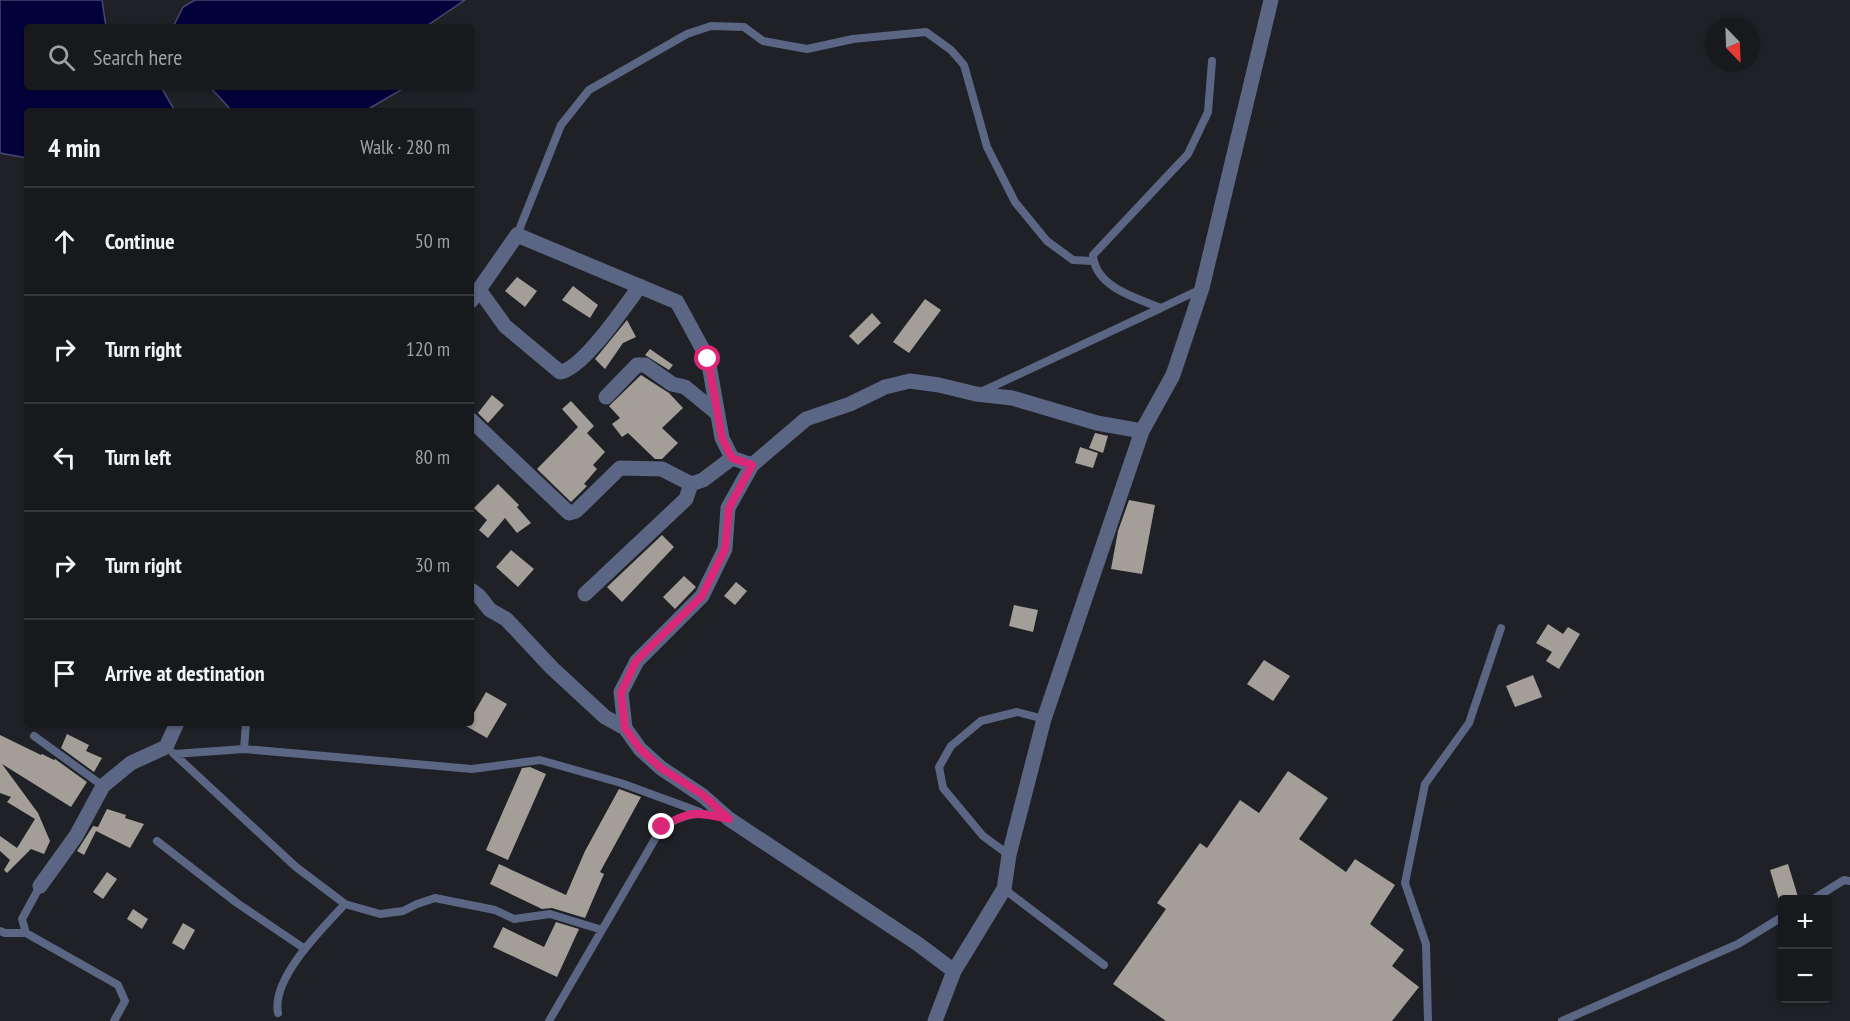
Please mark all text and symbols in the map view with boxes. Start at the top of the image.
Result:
north arrow [1706,18,1760,72]
search box [24,24,474,90]
icon: search [45,41,78,74]
text: Search here [93,43,182,71]
text: 4 min [48,131,101,164]
text: Walk · 280 m [360,134,450,160]
icon: ahead [48,225,81,258]
text: Continue [105,227,175,255]
text: 50 m [415,228,450,254]
icon: right [48,333,81,366]
text: Turn right [105,335,182,363]
text: 120 m [406,336,450,362]
route start [694,345,720,371]
icon: left [48,441,81,474]
text: Turn left [105,443,171,471]
text: 80 m [415,444,450,470]
icon: right [48,549,81,582]
text: Turn right [105,551,182,579]
text: 30 m [415,552,450,578]
icon: arrive [48,657,81,690]
text: Arrive at destination [105,659,265,687]
route end [648,813,674,839]
map controls [1778,895,1832,1003]
button: + [1778,895,1832,949]
button: − [1778,949,1832,1003]

